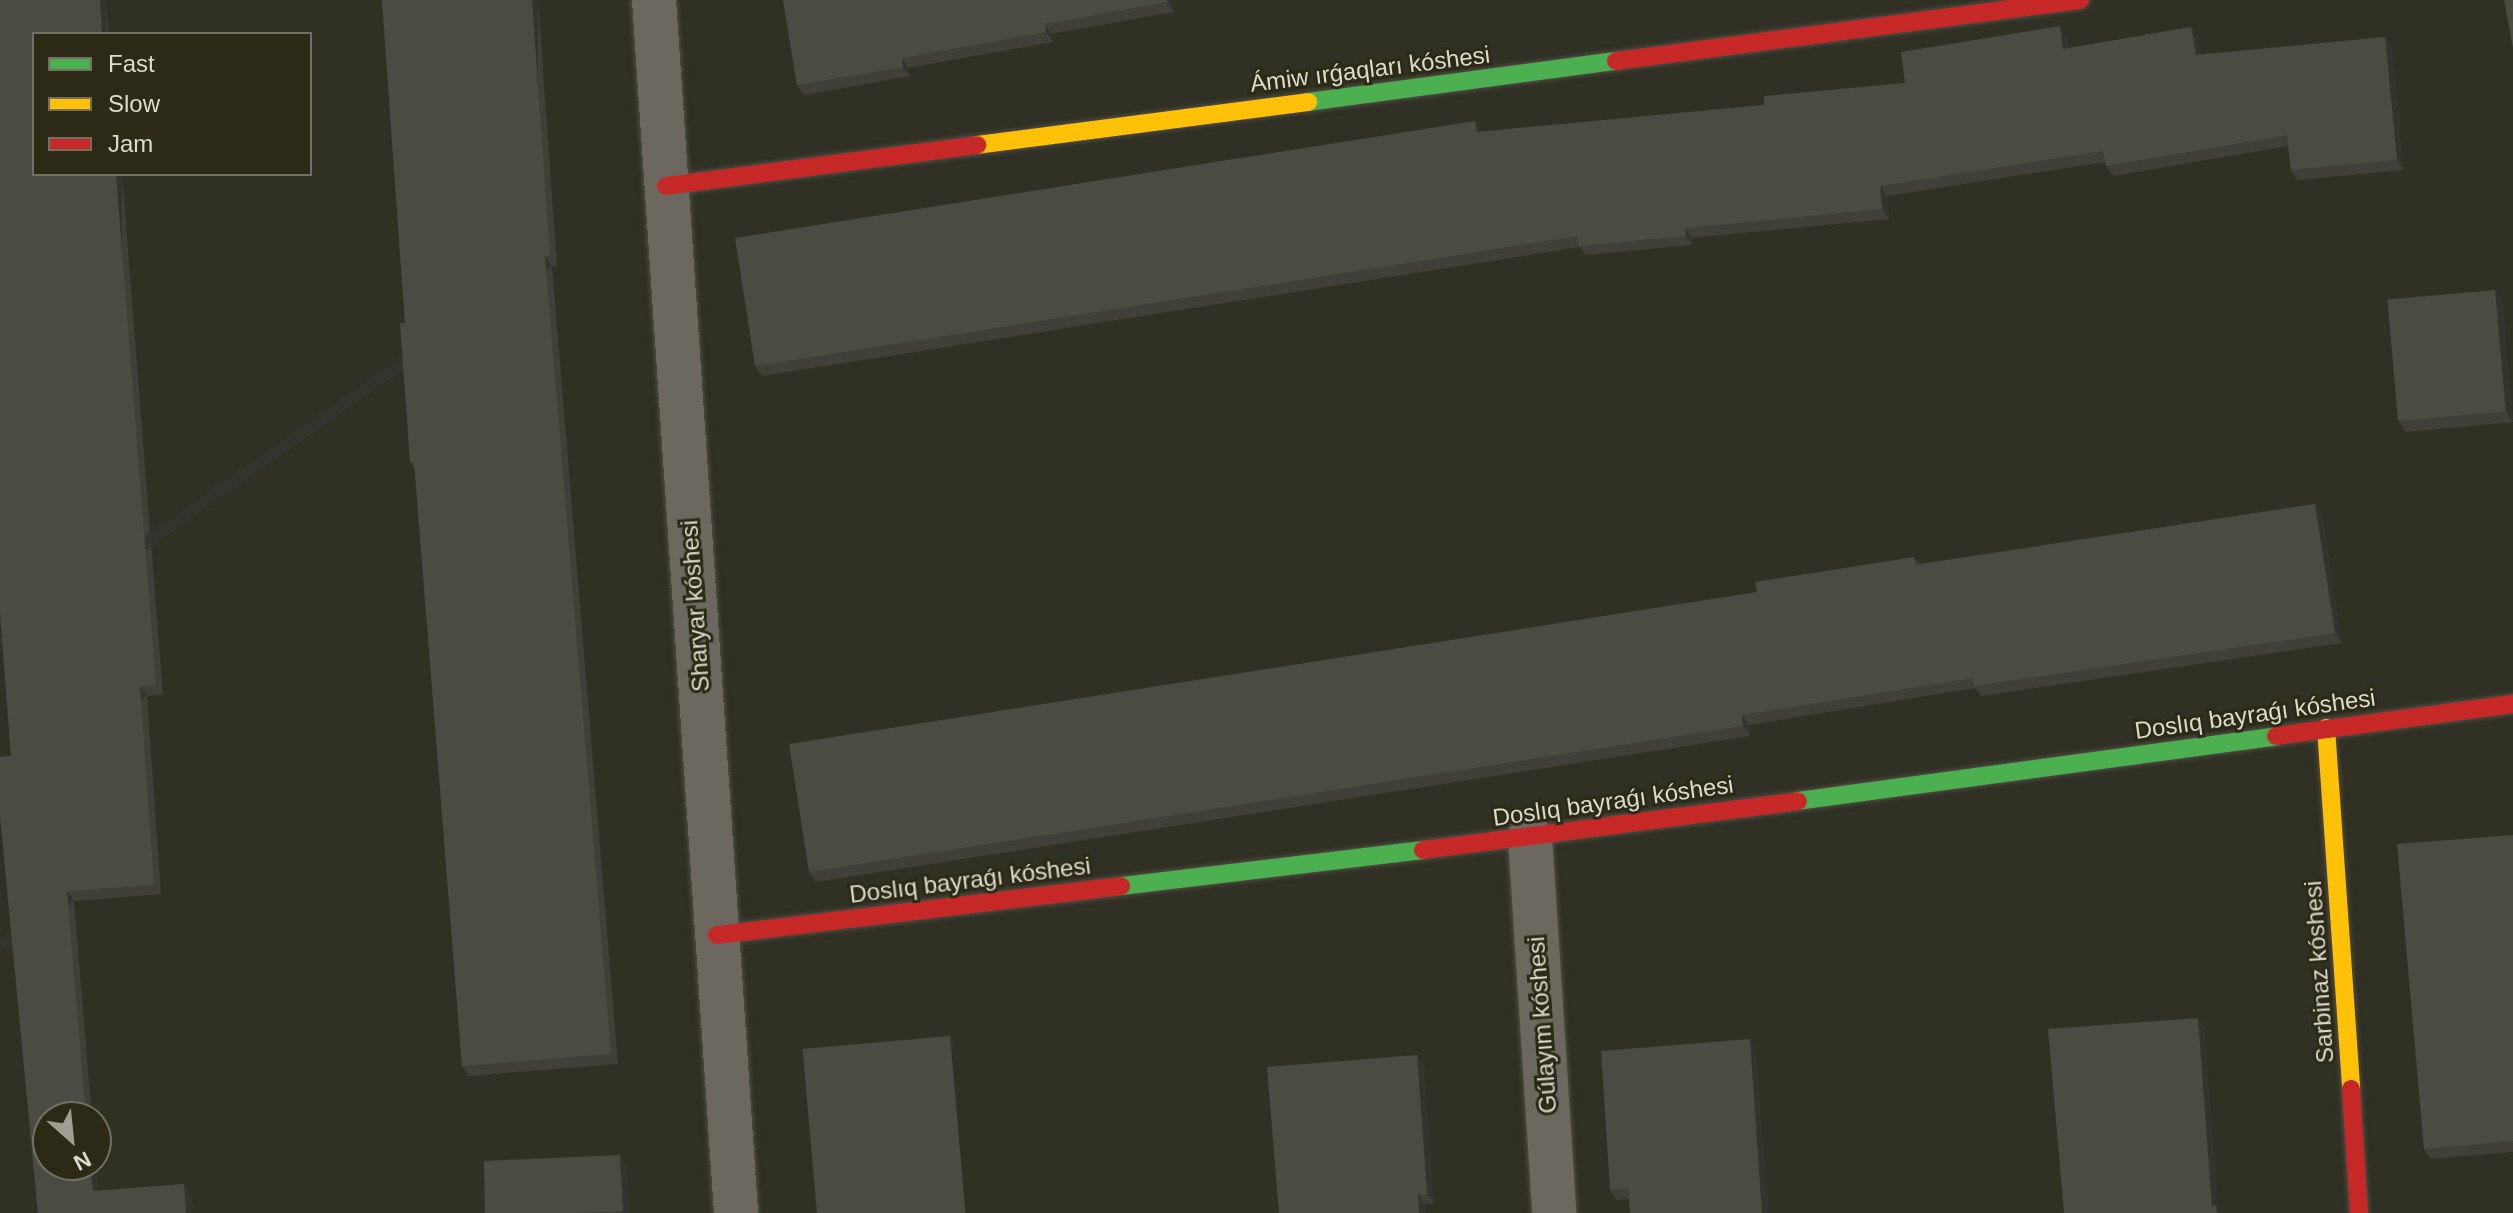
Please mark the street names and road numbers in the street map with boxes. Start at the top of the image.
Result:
street label: Ámiw ırǵaqları kóshesi [1248,40,1492,98]
street label: Sharyar kóshesi [675,519,715,693]
street label: Doslıq bayraǵı kóshesi [2133,683,2377,745]
street label: Doslıq bayraǵı kóshesi [1491,770,1735,832]
street label: Doslıq bayraǵı kóshesi [848,851,1092,909]
street label: Sarbinaz kóshesi [2298,880,2340,1064]
street label: Gúlayım kóshesi [1521,936,1563,1114]

